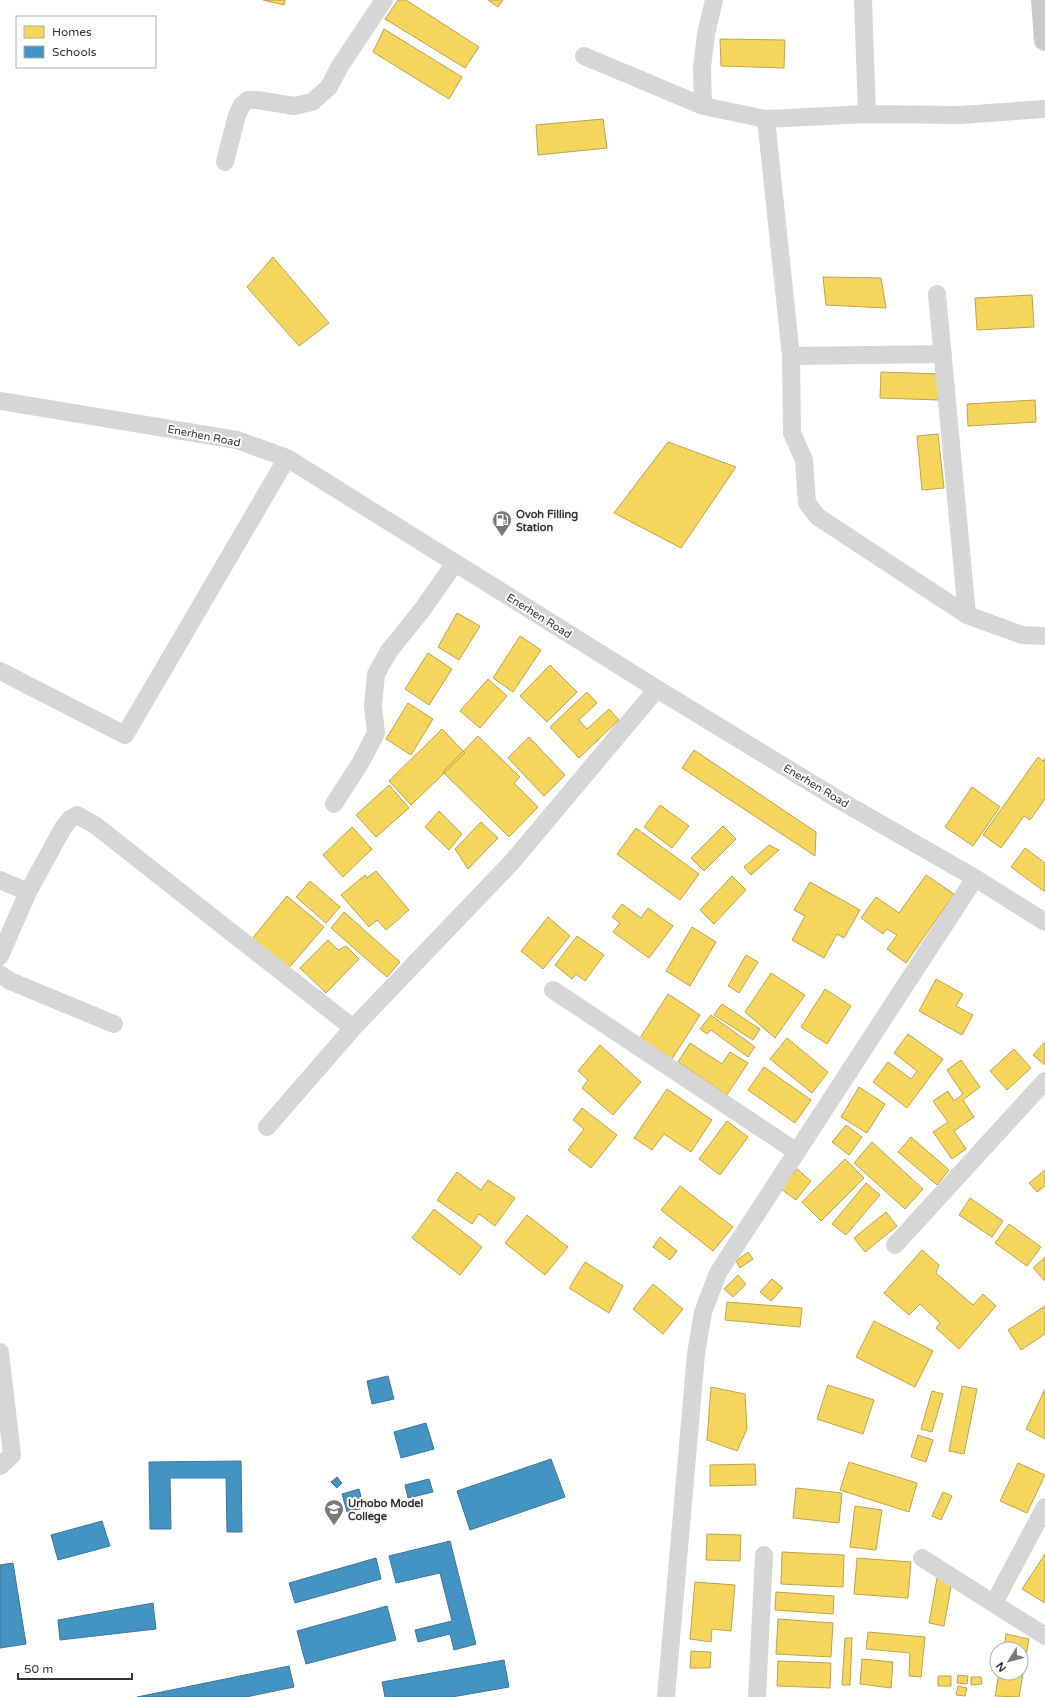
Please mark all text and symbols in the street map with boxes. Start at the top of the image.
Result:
legend [16,16,156,68]
text: Homes [52,25,92,39]
text: Schools [52,45,97,59]
street label: Enerhen Road [166,423,242,449]
place label: Ovoh Filling Station [516,508,578,534]
fuel station icon: Ovoh Filling Station [491,509,513,537]
street label: Enerhen Road [504,591,574,641]
street label: Enerhen Road [781,761,851,811]
place label: Urhobo Model College [348,1497,424,1524]
school or university icon: Urhobo Model College [323,1498,345,1526]
north arrow [989,1641,1029,1681]
scale bar [18,1655,132,1681]
text: N [994,1659,1009,1674]
text: 50 m [24,1662,53,1676]

